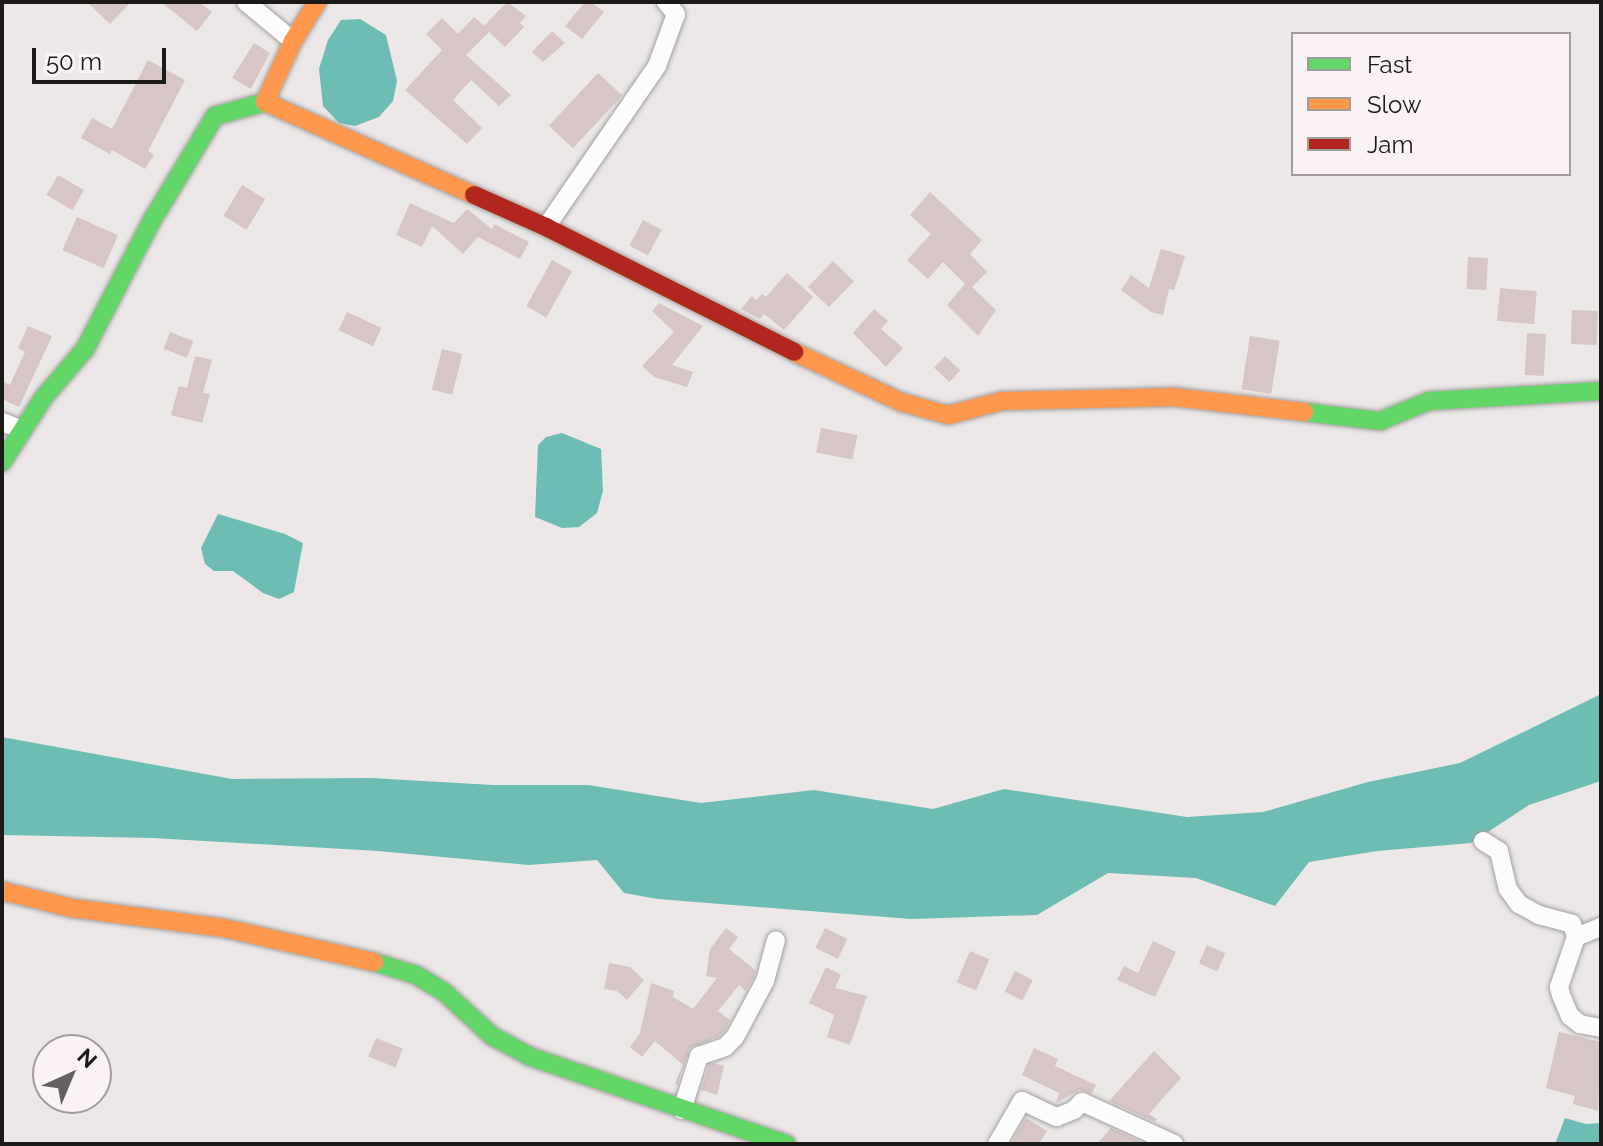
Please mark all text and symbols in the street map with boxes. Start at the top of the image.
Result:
scale bar [36,32,170,82]
legend [1291,32,1571,176]
text: 50 m [46,47,102,76]
text: Fast [1367,50,1412,79]
text: Slow [1367,90,1421,119]
text: Jam [1367,130,1413,159]
north arrow [32,1034,112,1114]
text: N [72,1043,102,1073]

